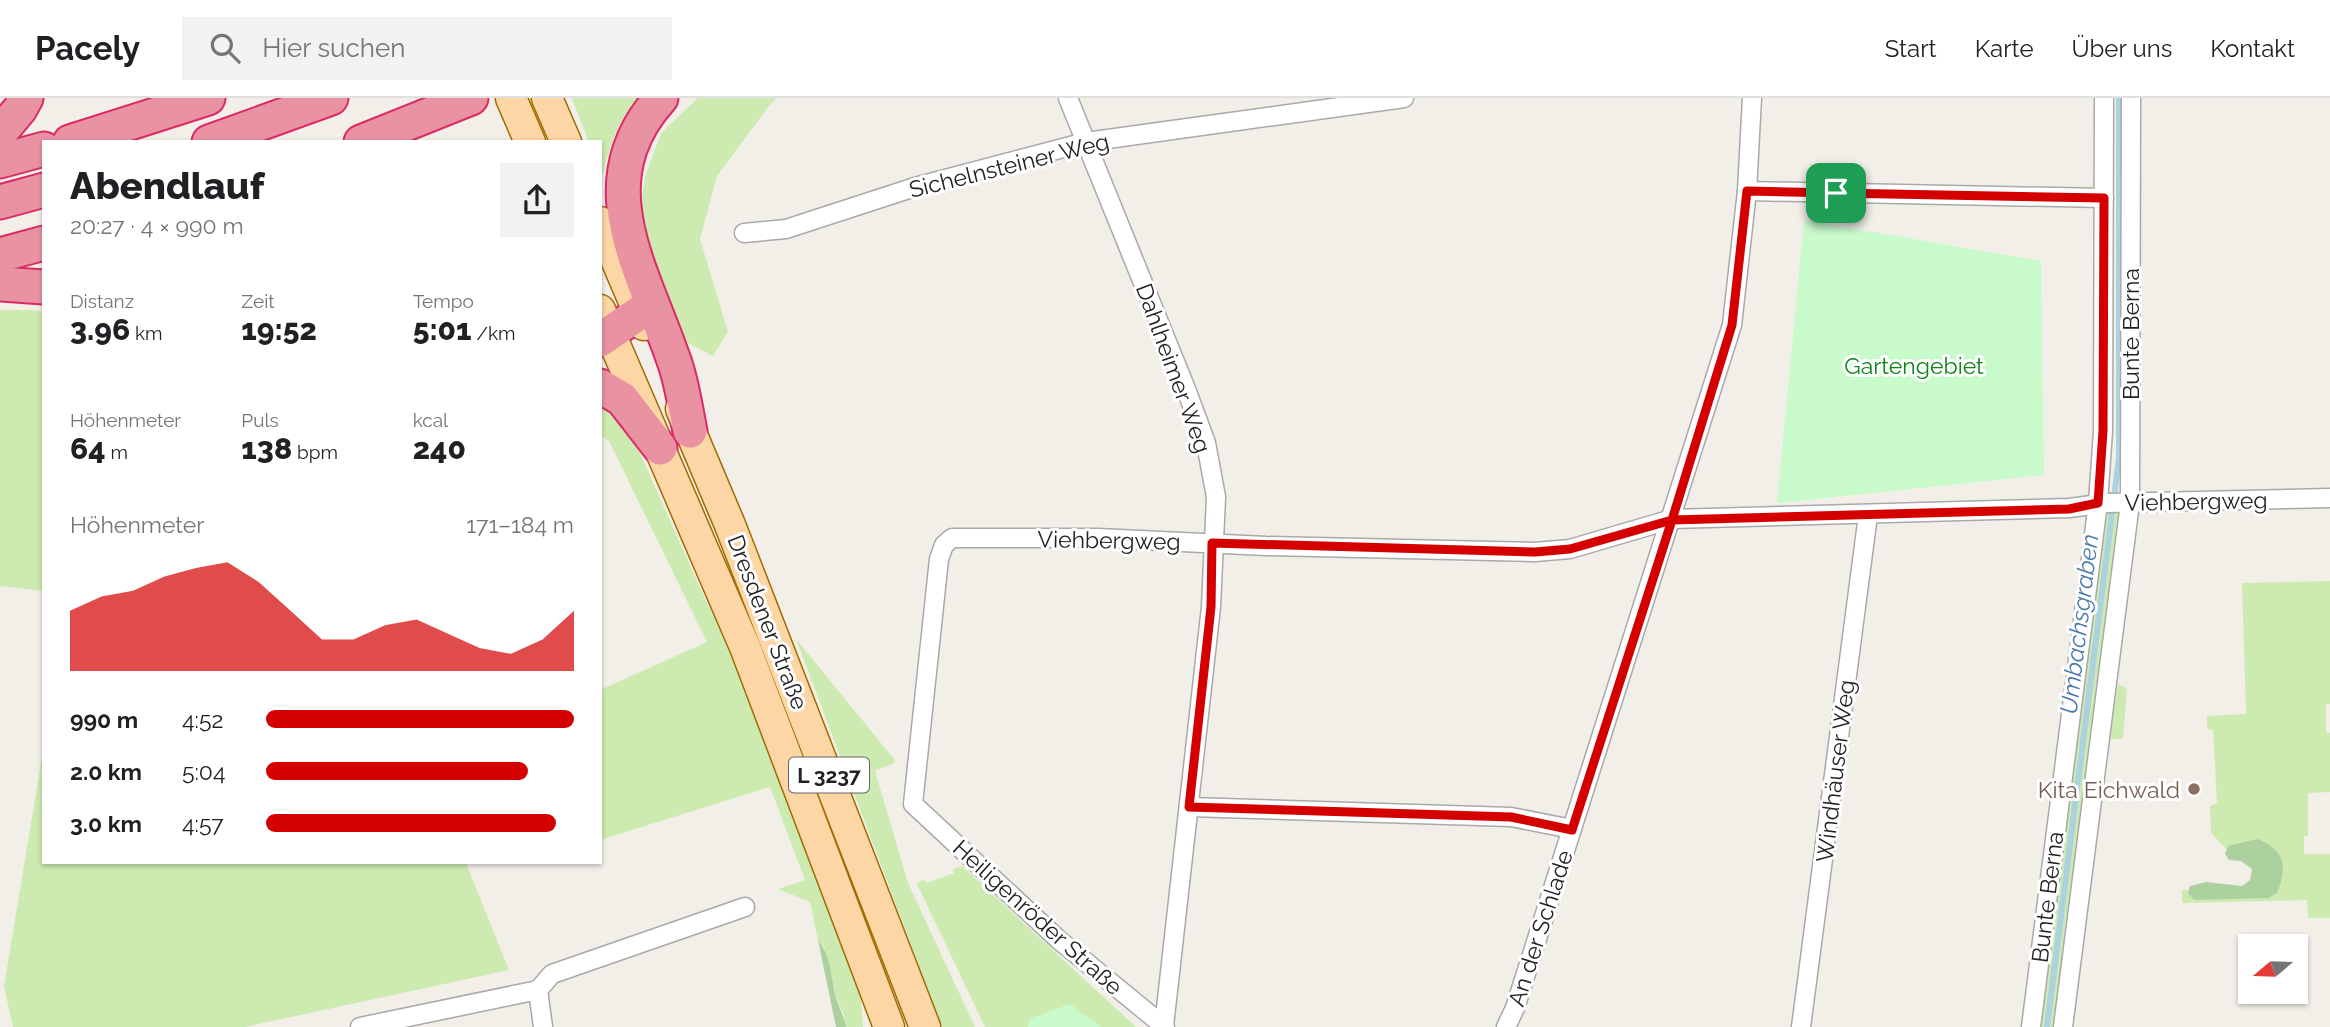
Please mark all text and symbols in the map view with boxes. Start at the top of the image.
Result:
search box [182,17,672,80]
text: Pacely [35,29,140,68]
icon: search [206,29,244,67]
text: Hier suchen [262,33,405,63]
text: Start [1885,34,1937,63]
text: Karte [1975,34,2034,63]
text: Über uns [2072,34,2172,63]
text: Kontakt [2210,34,2295,63]
street label: Sichelnsteiner Weg [906,127,1112,203]
text: Abendlauf [70,163,264,208]
button: share [500,163,574,237]
pin [1806,163,1866,223]
icon: arrive [1817,174,1855,212]
text: 20:27 · 4 × 990 m [70,212,244,239]
street label: Bunte Berna [2117,268,2144,400]
street label: Dahlheimer Weg [1131,280,1217,456]
text: Distanz [70,290,134,312]
text: Zeit [241,290,275,312]
text: Tempo [413,290,474,312]
text: 3.96 [70,312,130,347]
text: 19:52 [241,312,317,347]
text: 5:01 [413,312,472,347]
text: km [130,322,163,344]
text: /km [472,322,515,344]
park label: Gartengebiet [1844,352,1984,379]
text: Höhenmeter [70,409,181,431]
text: Puls [241,409,279,431]
text: kcal [413,409,448,431]
text: 64 [70,431,106,466]
text: 138 [241,431,292,466]
text: 240 [413,431,466,466]
text: m [106,441,128,463]
text: bpm [292,441,338,463]
street label: Viehbergweg [2124,486,2268,516]
text: Höhenmeter [70,511,204,538]
text: 171–184 m [466,511,574,538]
street label: Viehbergweg [1037,525,1181,555]
street label: Dresdener Straße [722,531,814,713]
water label: Umbachsgraben [2054,532,2104,716]
street label: Windhäuser Weg [1810,678,1860,864]
text: 990 m [70,706,138,733]
text: 4:52 [182,706,223,733]
text: 2.0 km [70,758,142,785]
text: 5:04 [182,758,226,785]
road number: L 3237 [789,758,869,792]
place label: Kita Eichwald [2038,776,2180,803]
marker: Kita Eichwald [2186,781,2202,797]
text: 3.0 km [70,810,142,837]
text: 4:57 [182,810,224,837]
street label: Bunte Berna [2026,830,2068,964]
street label: Heiligenröder Straße [948,834,1128,1000]
street label: An der Schlade [1502,846,1578,1010]
north arrow [2238,934,2308,1004]
map controls [2238,934,2308,1004]

